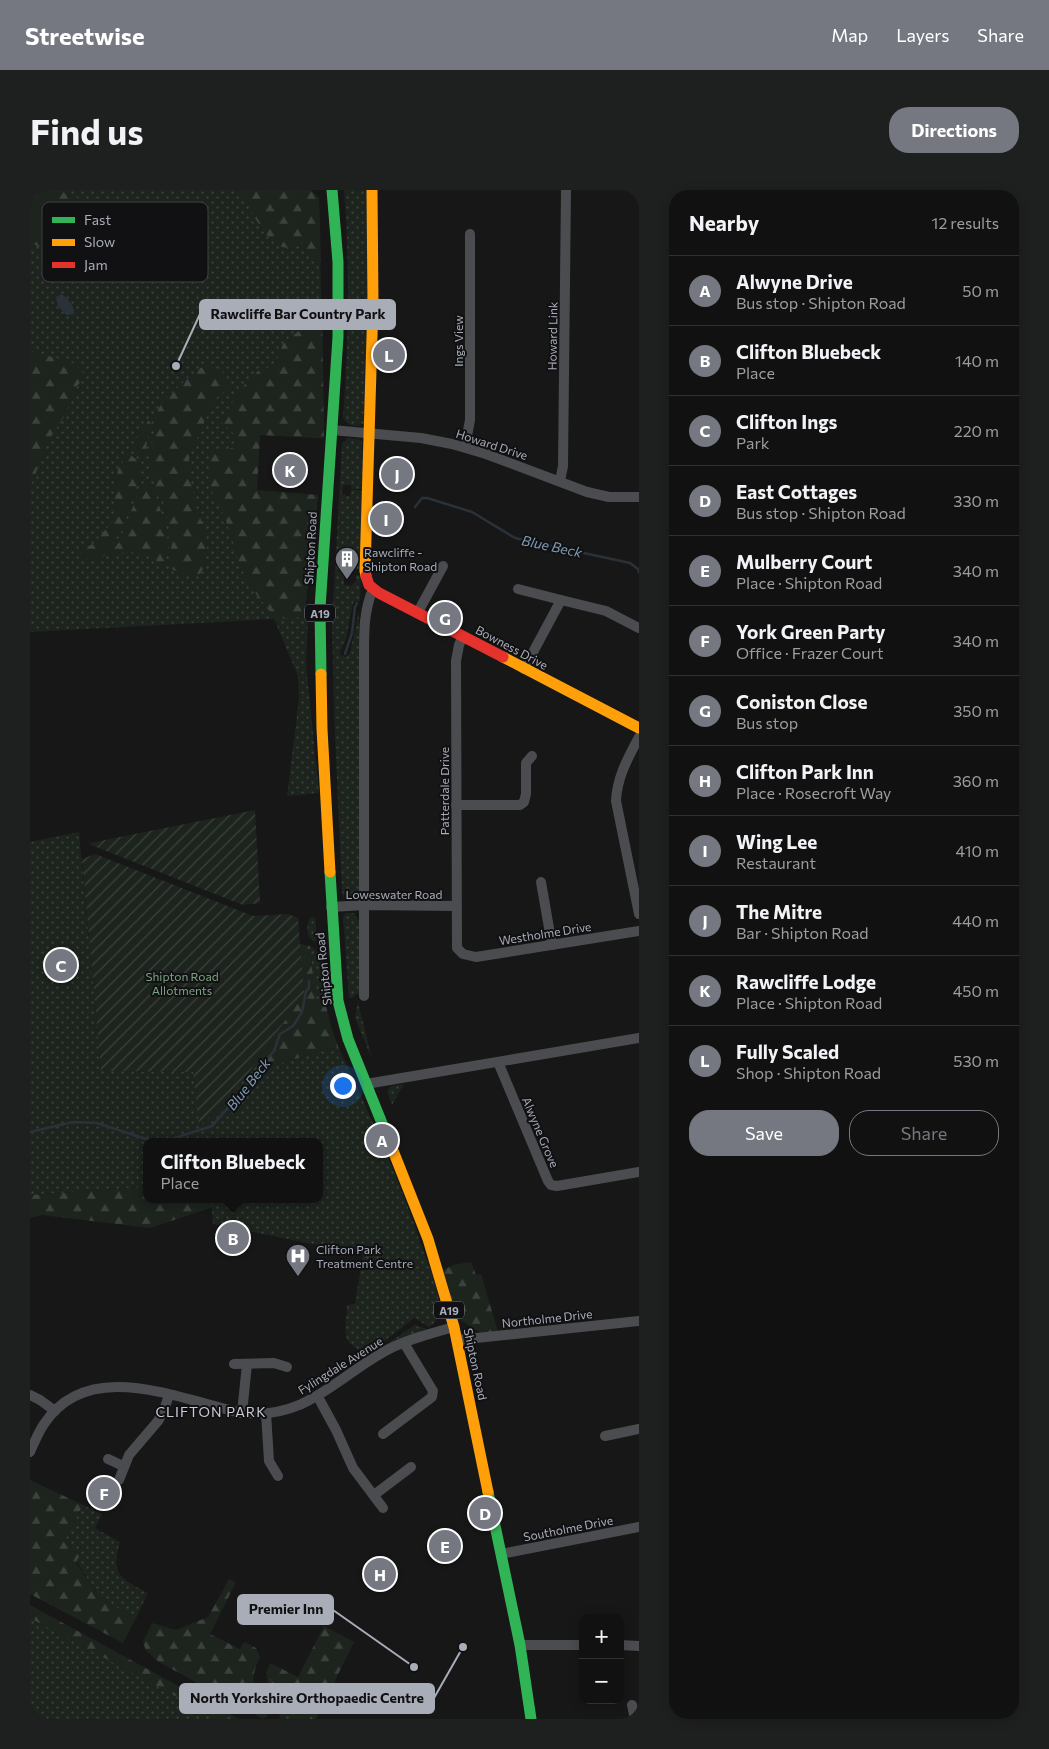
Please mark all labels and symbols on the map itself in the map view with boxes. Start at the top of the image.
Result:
legend [42,202,208,282]
text: Fast [84,211,111,228]
text: Slow [84,233,115,250]
text: Jam [84,256,108,273]
callout: Rawcliffe Bar Country Park [200,300,395,329]
street label: Howard Link [544,301,560,371]
text: Rawcliffe Bar Country Park [211,305,385,322]
street label: Ings View [451,315,465,367]
pin: L [373,336,405,374]
street label: Howard Drive [454,426,530,462]
pin: K [274,451,306,489]
pin: J [381,455,413,493]
pin: I [370,500,402,538]
street label: Shipton Road [301,511,319,585]
water label: Blue Beck [520,531,584,561]
place label: Rawcliffe - Shipton Road [364,545,437,573]
building icon: Rawcliffe - Shipton Road [334,546,360,580]
pin: G [429,599,461,637]
road number: A19 [305,604,335,622]
street label: Bowness Drive [474,622,550,672]
street label: Patterdale Drive [437,747,451,835]
street label: Loweswater Road [346,887,443,901]
street label: Westholme Drive [498,919,592,947]
street label: Shipton Road [312,932,334,1006]
pin: C [45,946,77,984]
park label: Shipton Road Allotments [145,969,219,997]
water label: Blue Beck [222,1054,274,1113]
your location [330,1073,356,1099]
street label: Alwyne Grove [520,1095,562,1169]
pin: A [366,1121,398,1159]
pin: B [217,1219,249,1257]
place label: Clifton Park Treatment Centre [316,1242,413,1270]
hospital icon: Clifton Park Treatment Centre [285,1243,311,1277]
road number: A19 [434,1302,464,1318]
street label: Northolme Drive [501,1306,593,1330]
street label: Shipton Road [462,1327,490,1401]
street label: Fylingdale Avenue [295,1333,385,1397]
district label: CLIFTON PARK [155,1403,267,1420]
pin: F [88,1474,120,1512]
pin: D [469,1494,501,1532]
street label: Southolme Drive [522,1512,614,1544]
pin: E [429,1527,461,1565]
pin: H [364,1555,396,1593]
callout: Premier Inn [238,1595,333,1624]
text: Premier Inn [249,1600,323,1617]
callout: North Yorkshire Orthopaedic Centre [180,1684,434,1713]
text: North Yorkshire Orthopaedic Centre [190,1689,424,1706]

